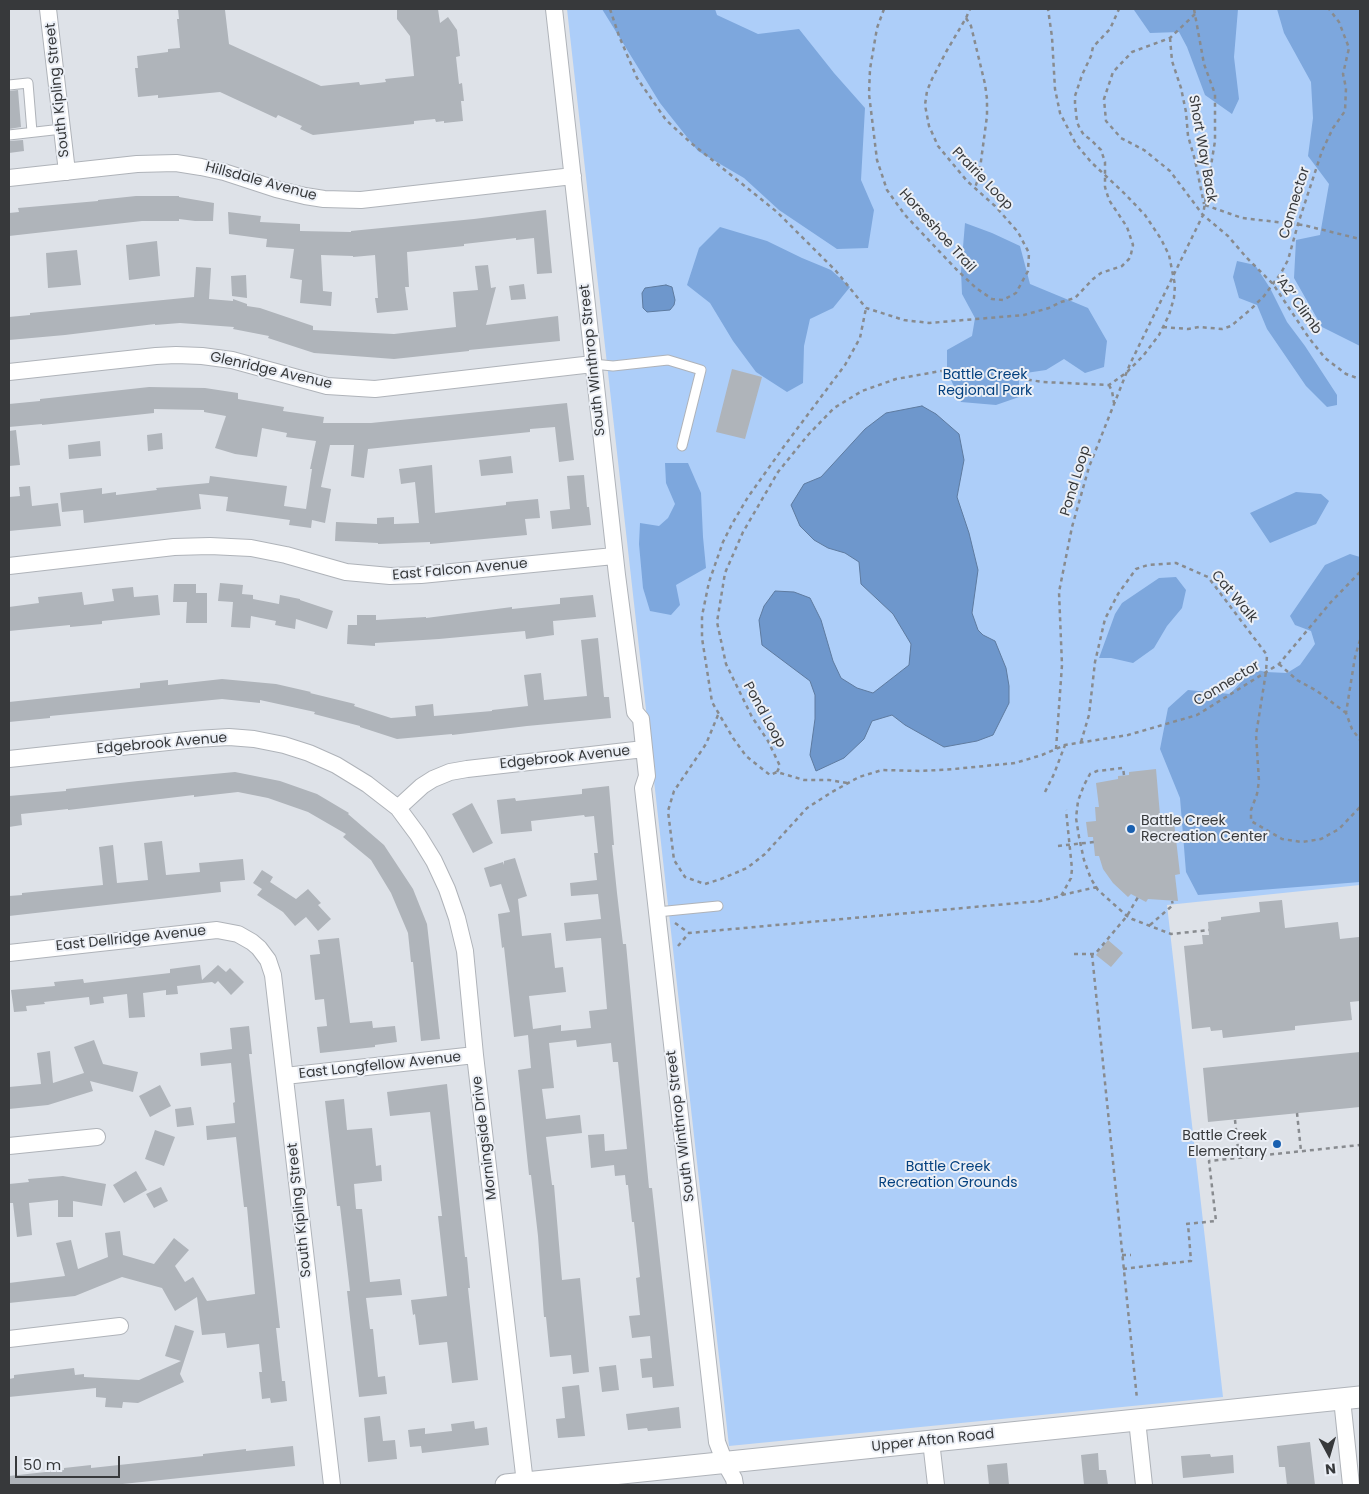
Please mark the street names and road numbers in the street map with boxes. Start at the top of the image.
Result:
street label: South Kipling Street [43,22,73,158]
street label: Short Way Back [1184,94,1220,204]
street label: Prairie Loop [948,144,1016,214]
street label: Hillsdale Avenue [203,159,319,205]
street label: Connector [1276,165,1314,241]
street label: Horseshoe Trail [895,186,979,276]
street label: ‘A2’ Climb [1271,272,1325,338]
street label: South Winthrop Street [577,283,609,437]
street label: Glenridge Avenue [208,349,334,393]
street label: Pond Loop [1057,444,1095,518]
street label: East Falcon Avenue [392,556,528,584]
street label: Cat Walk [1207,568,1261,626]
street label: Connector [1191,658,1263,710]
street label: Pond Loop [739,679,789,751]
street label: Edgebrook Avenue [96,730,228,758]
street label: Edgebrook Avenue [499,743,631,773]
street label: East Dellridge Avenue [55,923,207,955]
street label: East Longfellow Avenue [298,1049,462,1083]
street label: South Winthrop Street [663,1049,699,1203]
street label: Morningside Drive [469,1075,501,1201]
street label: South Kipling Street [285,1142,315,1278]
street label: Upper Afton Road [871,1426,995,1456]

